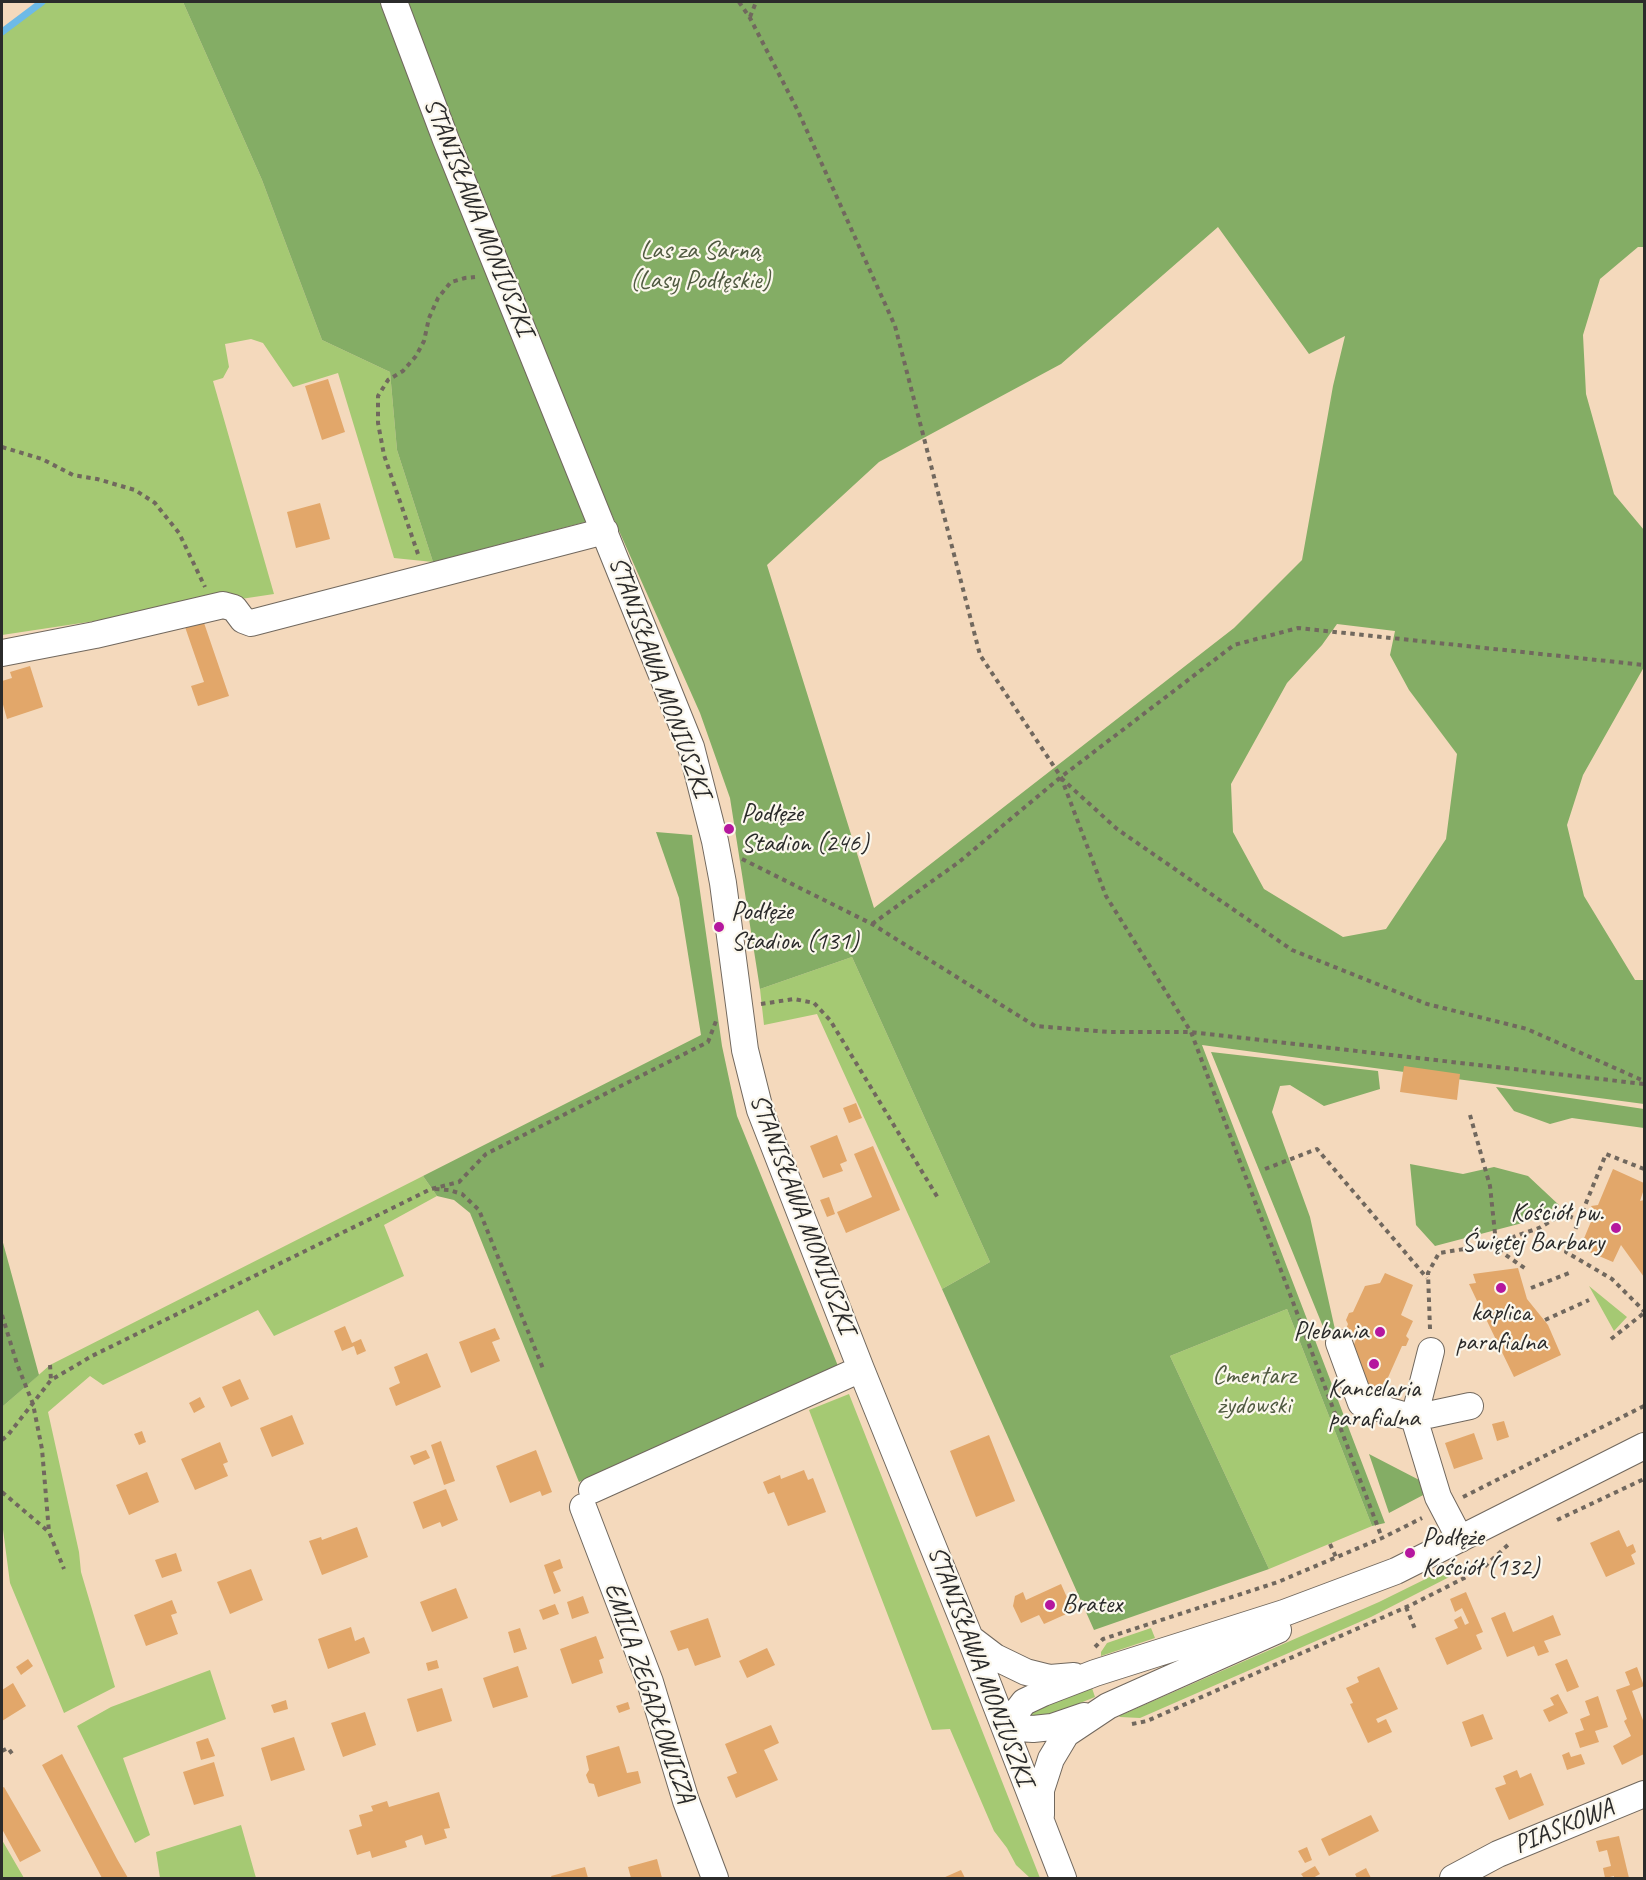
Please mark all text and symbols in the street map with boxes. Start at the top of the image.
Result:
street label: STANISŁAWA MONIUSZKI [416,94,540,340]
park label: Las za Sarną (Lasy Podłęskie) [630,235,770,296]
street label: STANISŁAWA MONIUSZKI [601,552,717,802]
place label: Podłęże Stadion (246) [741,798,869,860]
marker: Podłęże Stadion (246) [722,822,736,836]
place label: Podłęże Stadion (131) [731,896,859,958]
marker: Podłęże Stadion (131) [712,920,726,934]
street label: STANISŁAWA MONIUSZKI [742,1090,862,1338]
place label: Kościół pw. Świętej Barbary [1461,1197,1604,1258]
marker: Kościół pw. Świętej Barbary [1609,1221,1623,1235]
marker: kaplica parafialna [1494,1281,1508,1295]
place label: kaplica parafialna [1455,1297,1547,1358]
place label: Plebania [1293,1316,1368,1348]
marker: Plebania [1373,1325,1387,1339]
marker: Kancelaria parafialna [1367,1357,1381,1371]
park label: Cmentarz żydowski [1212,1360,1296,1422]
place label: Kancelaria parafialna [1328,1373,1420,1434]
place label: Podłęże Kościół (132) [1422,1522,1539,1583]
street label: STANISŁAWA MONIUSZKI [920,1542,1040,1790]
marker: Podłęże Kościół (132) [1403,1546,1417,1560]
street label: EMILA ZEGADŁOWICZA [597,1579,701,1807]
place label: Bratex [1062,1589,1122,1621]
marker: Bratex [1043,1598,1057,1612]
street label: PIASKOWA [1510,1793,1618,1861]

